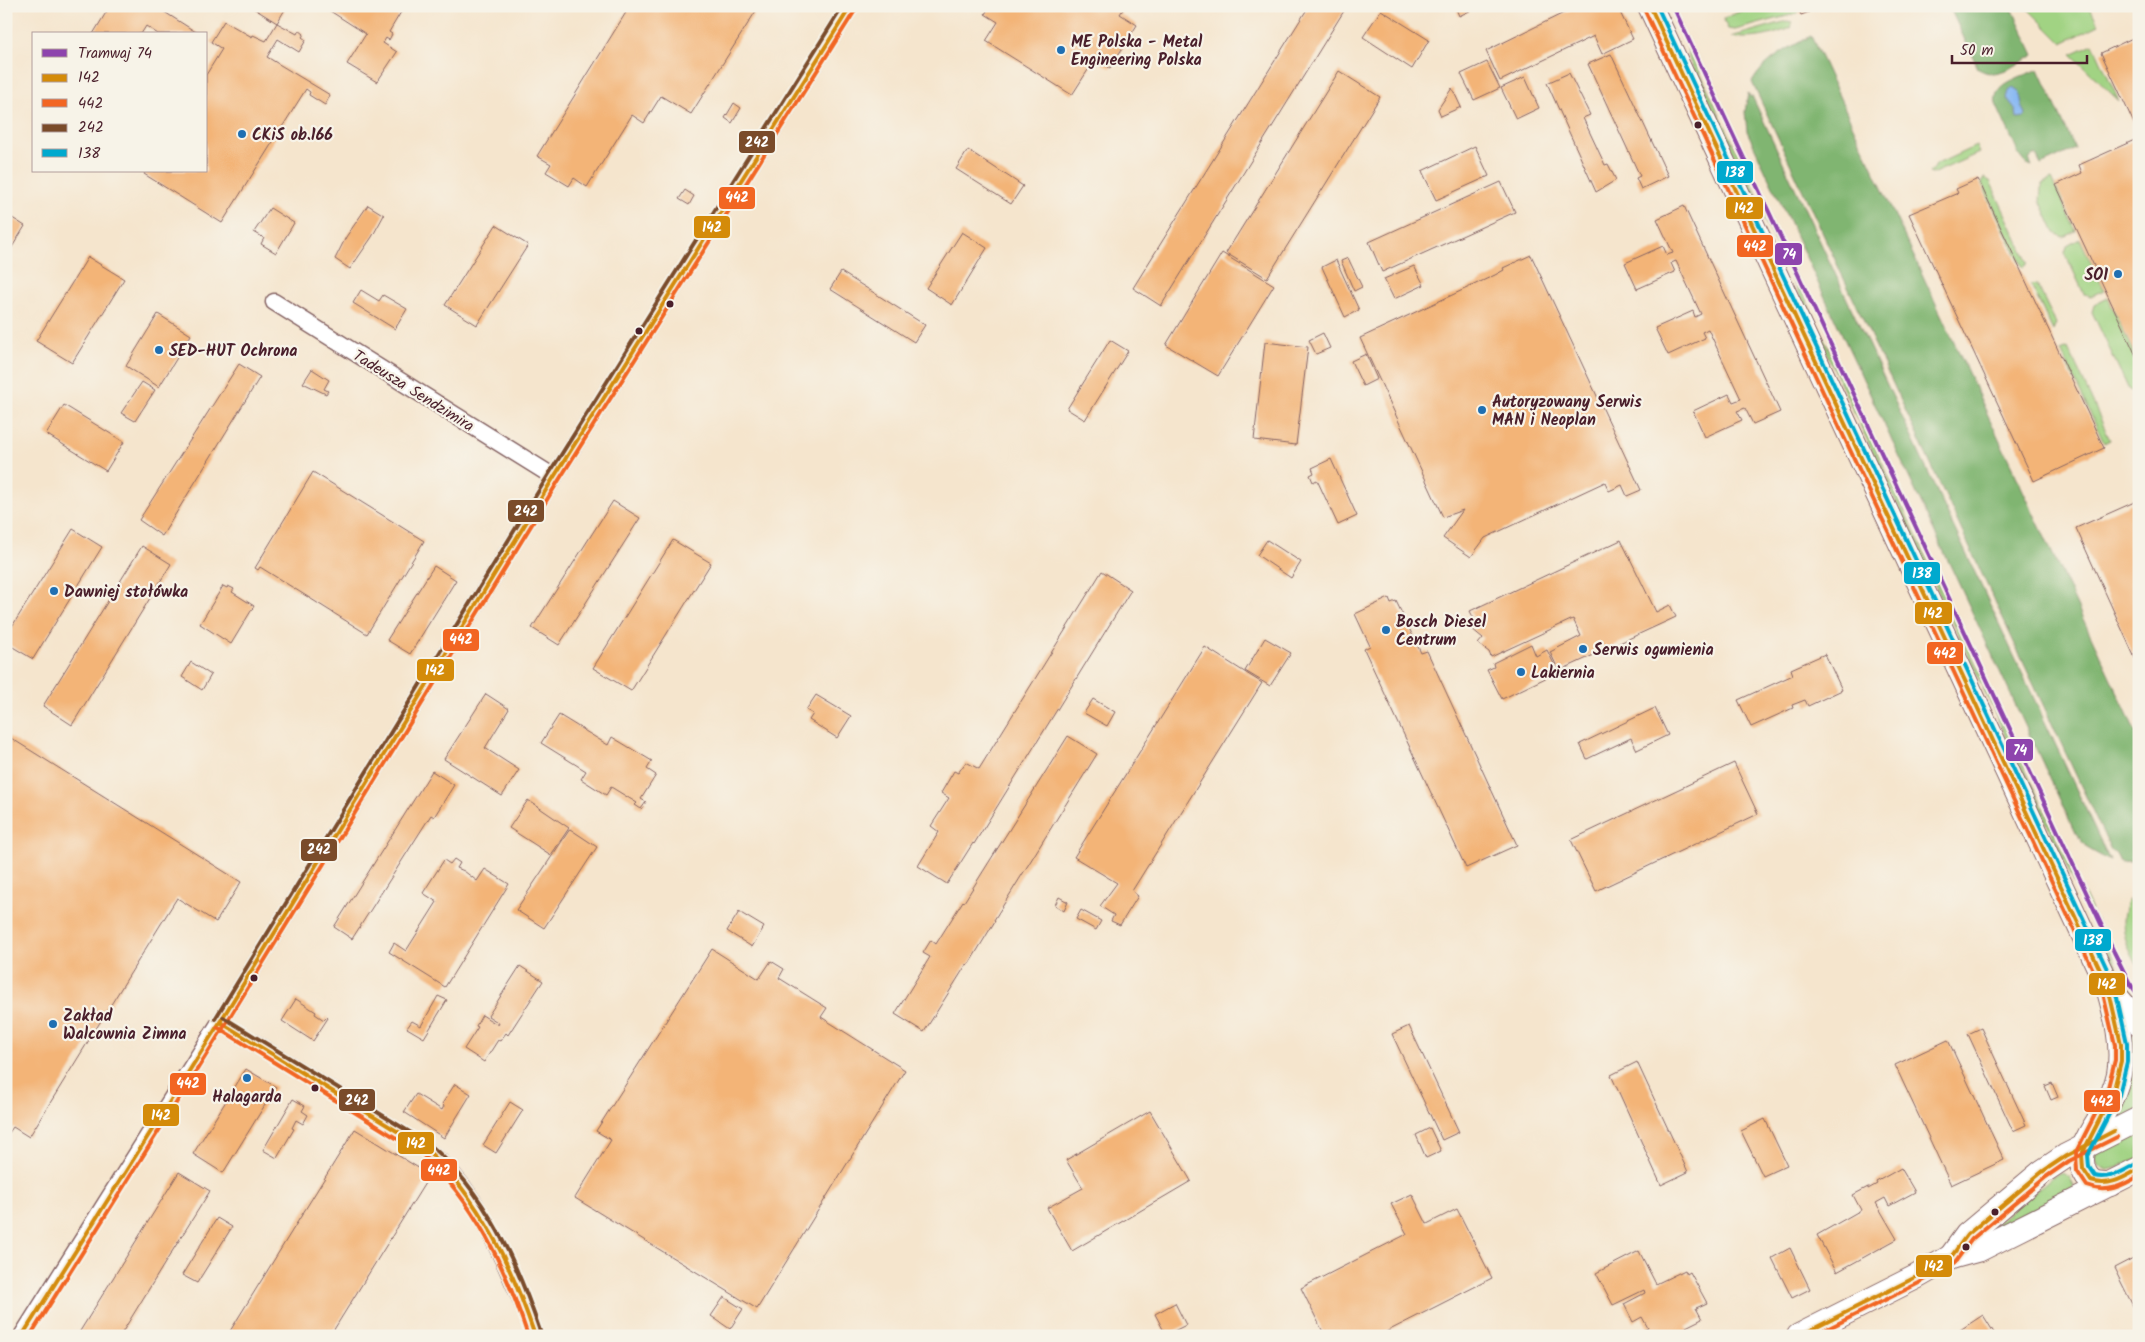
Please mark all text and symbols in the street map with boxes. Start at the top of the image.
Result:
place label: ME Polska - Metal Engineering Polska [1071,30,1203,73]
legend [32,32,208,172]
scale bar [1952,32,2088,64]
text: 50 m [1960,39,1994,63]
text: Tramwaj 74 [78,42,152,66]
marker: ME Polska - Metal Engineering Polska [1055,44,1067,56]
text: 142 [78,66,100,90]
text: 442 [78,92,103,116]
text: 242 [78,116,104,140]
unlabelled marker [1693,120,1703,130]
place label: CKiS ob.166 [252,123,333,148]
marker: CKiS ob.166 [236,128,248,140]
line badge: 242 [738,130,776,154]
text: 242 [745,132,769,154]
text: 138 [78,142,101,166]
line badge: 138 [1716,160,1754,184]
text: 138 [1725,162,1746,184]
line badge: 442 [718,186,756,210]
text: 442 [725,187,749,209]
line badge: 142 [1725,196,1764,220]
text: 142 [1734,198,1754,220]
line badge: 142 [693,215,731,239]
text: 142 [702,217,722,239]
line badge: 442 [1736,234,1774,258]
text: 442 [1743,236,1767,258]
line badge: 74 [1774,242,1803,266]
text: 74 [1782,244,1796,266]
place label: SO1 [2084,263,2108,288]
marker: SO1 [2112,268,2124,280]
unlabelled marker [665,299,675,309]
unlabelled marker [634,326,644,336]
place label: SED-HUT Ochrona [169,339,297,364]
marker: SED-HUT Ochrona [153,344,165,356]
street label: Tadeusza Sendzimira [348,344,479,439]
place label: Autoryzowany Serwis MAN i Neoplan [1492,390,1642,433]
marker: Autoryzowany Serwis MAN i Neoplan [1476,404,1488,416]
line badge: 242 [507,499,545,523]
text: 242 [514,501,538,523]
line badge: 138 [1903,561,1941,585]
text: 138 [1912,563,1933,585]
place label: Dawniej stołówka [64,580,188,605]
marker: Dawniej stołówka [48,585,60,597]
line badge: 142 [1914,601,1953,625]
text: 142 [1923,603,1943,625]
place label: Bosch Diesel Centrum [1396,610,1487,653]
marker: Bosch Diesel Centrum [1380,624,1392,636]
line badge: 442 [442,628,480,652]
text: 442 [449,629,473,651]
place label: Serwis ogumienia [1593,638,1714,663]
line badge: 442 [1926,641,1964,665]
marker: Serwis ogumienia [1577,643,1589,655]
text: 442 [1933,643,1957,665]
line badge: 142 [416,658,455,682]
text: 142 [425,660,445,682]
place label: Lakiernia [1531,661,1595,686]
marker: Lakiernia [1515,666,1527,678]
line badge: 74 [2005,738,2034,762]
text: 74 [2013,740,2027,762]
line badge: 242 [300,838,338,862]
text: 242 [307,839,331,861]
line badge: 138 [2074,928,2112,952]
text: 138 [2083,930,2104,952]
line badge: 142 [2088,972,2126,996]
unlabelled marker [249,973,259,983]
text: 142 [2097,974,2117,996]
place label: Zakład Walcownia Zimna [63,1004,186,1047]
marker: Zakład Walcownia Zimna [47,1018,59,1030]
line badge: 442 [169,1072,207,1096]
marker: Halagarda [241,1072,253,1084]
text: 442 [176,1073,200,1095]
unlabelled marker [310,1083,320,1093]
place label: Halagarda [212,1085,282,1110]
line badge: 242 [338,1088,376,1112]
line badge: 442 [2083,1089,2121,1113]
text: 242 [345,1090,369,1112]
text: 442 [2090,1091,2114,1113]
line badge: 142 [142,1103,180,1127]
text: 142 [151,1105,171,1127]
line badge: 142 [397,1131,435,1155]
text: 142 [406,1133,426,1155]
line badge: 442 [420,1158,458,1182]
text: 442 [427,1160,451,1182]
unlabelled marker [1990,1207,2000,1217]
unlabelled marker [1961,1242,1971,1252]
line badge: 142 [1915,1254,1953,1278]
text: 142 [1924,1256,1944,1278]

